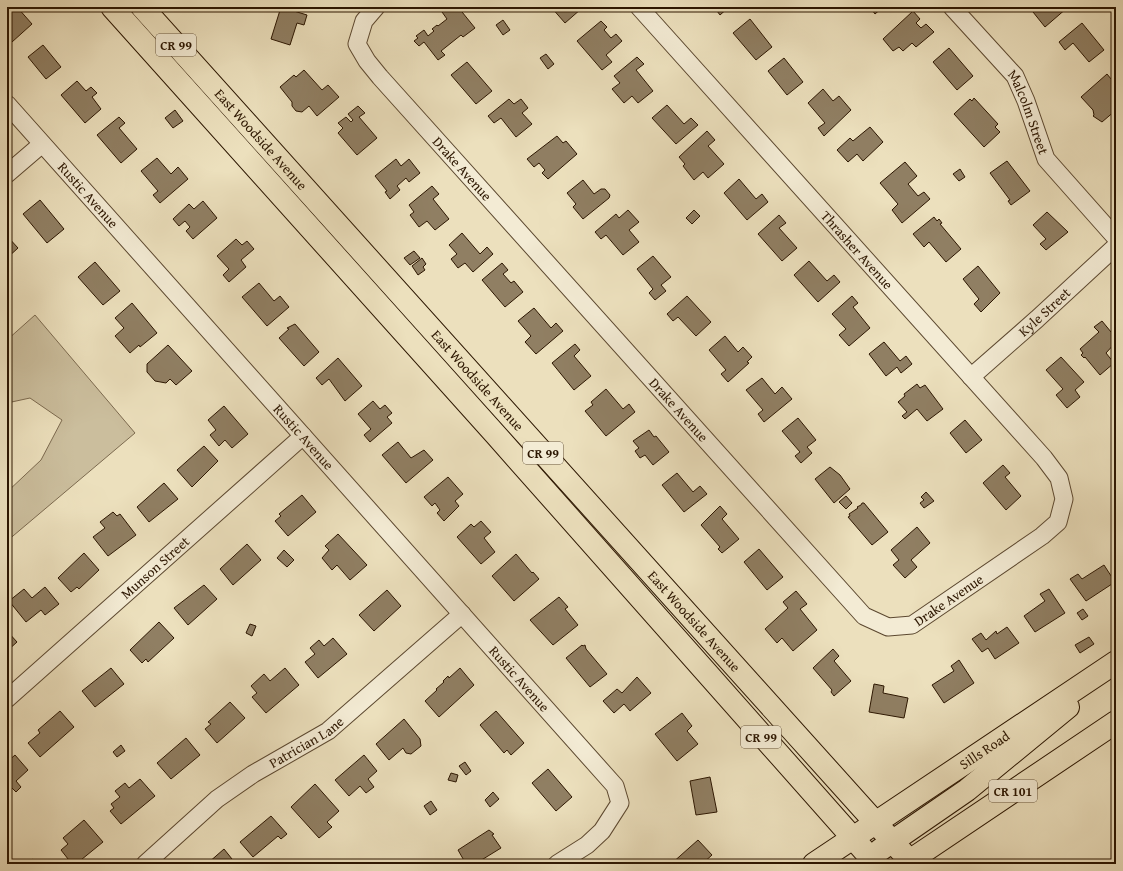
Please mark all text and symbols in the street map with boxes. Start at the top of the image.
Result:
road number: CR 99 [156,34,196,56]
street label: Malcolm Street [1003,65,1054,157]
street label: East Woodside Avenue [210,84,312,195]
street label: Drake Avenue [428,132,497,206]
street label: Rustic Avenue [53,158,123,233]
street label: Thrasher Avenue [816,206,898,294]
street label: Kyle Street [1014,283,1075,341]
street label: East Woodside Avenue [427,325,529,436]
street label: Drake Avenue [644,373,713,447]
street label: Rustic Avenue [269,399,339,475]
road number: CR 99 [523,442,563,464]
street label: Munson Street [116,531,194,604]
street label: East Woodside Avenue [643,566,746,677]
street label: Drake Avenue [910,569,988,631]
street label: Rustic Avenue [484,641,555,717]
street label: Patrician Lane [265,711,348,773]
road number: CR 99 [741,726,781,748]
street label: Sills Road [955,726,1014,774]
road number: CR 101 [989,780,1037,802]

